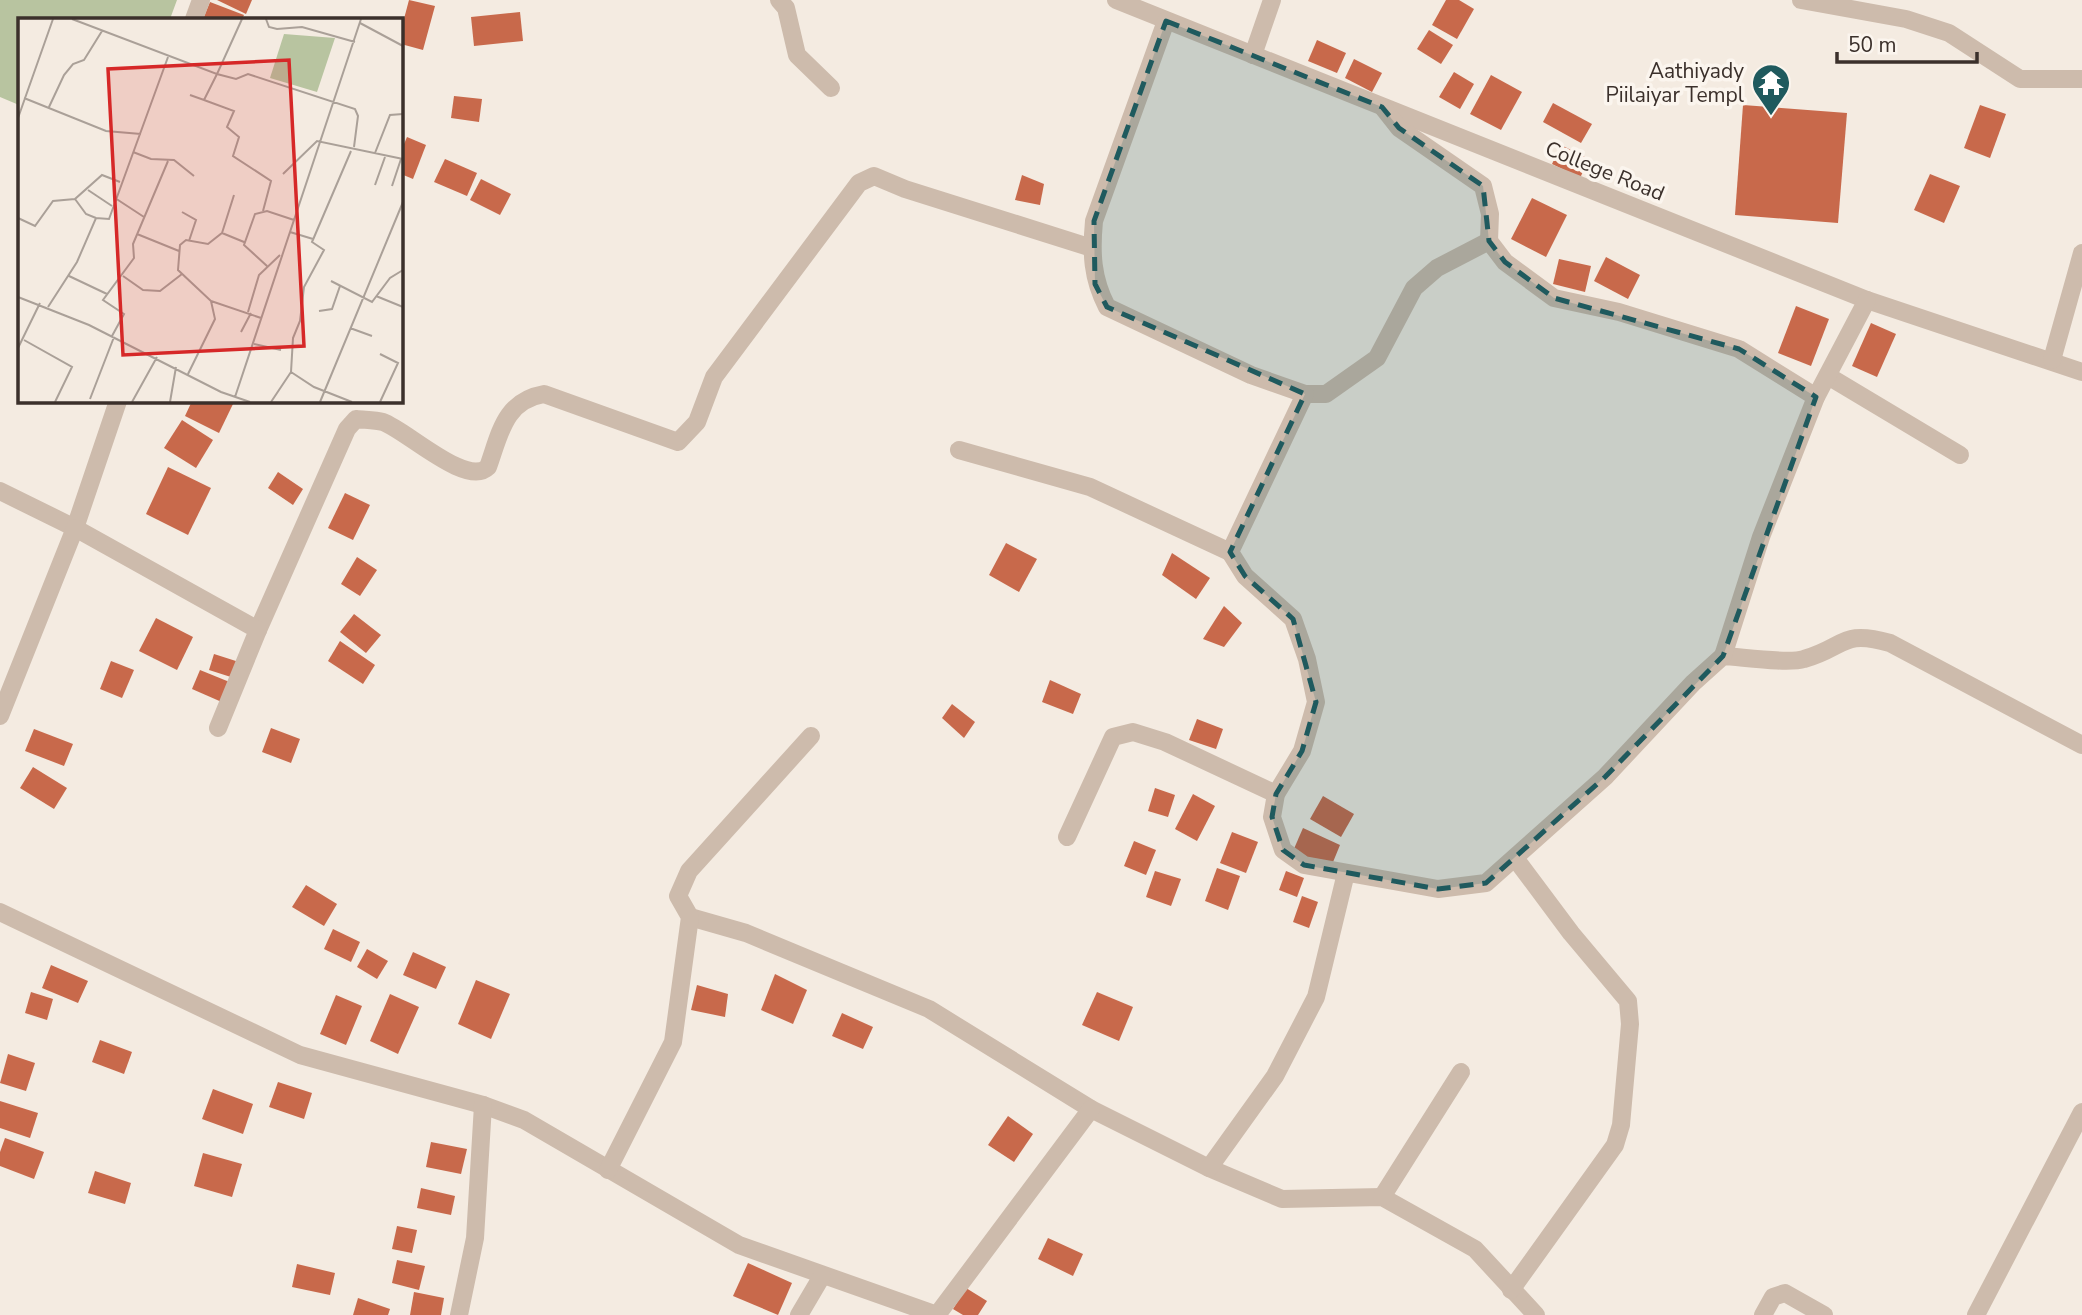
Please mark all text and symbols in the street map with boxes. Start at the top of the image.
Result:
inset map [18,18,402,402]
scale bar [1837,21,1977,65]
text: 50 m [1848,31,1897,59]
place label: Aathiyady Piilaiyar Templ [1605,57,1745,109]
temple icon: Aathiyady Piilaiyar Templ [1750,62,1792,117]
street label: College Road [1541,134,1669,208]

